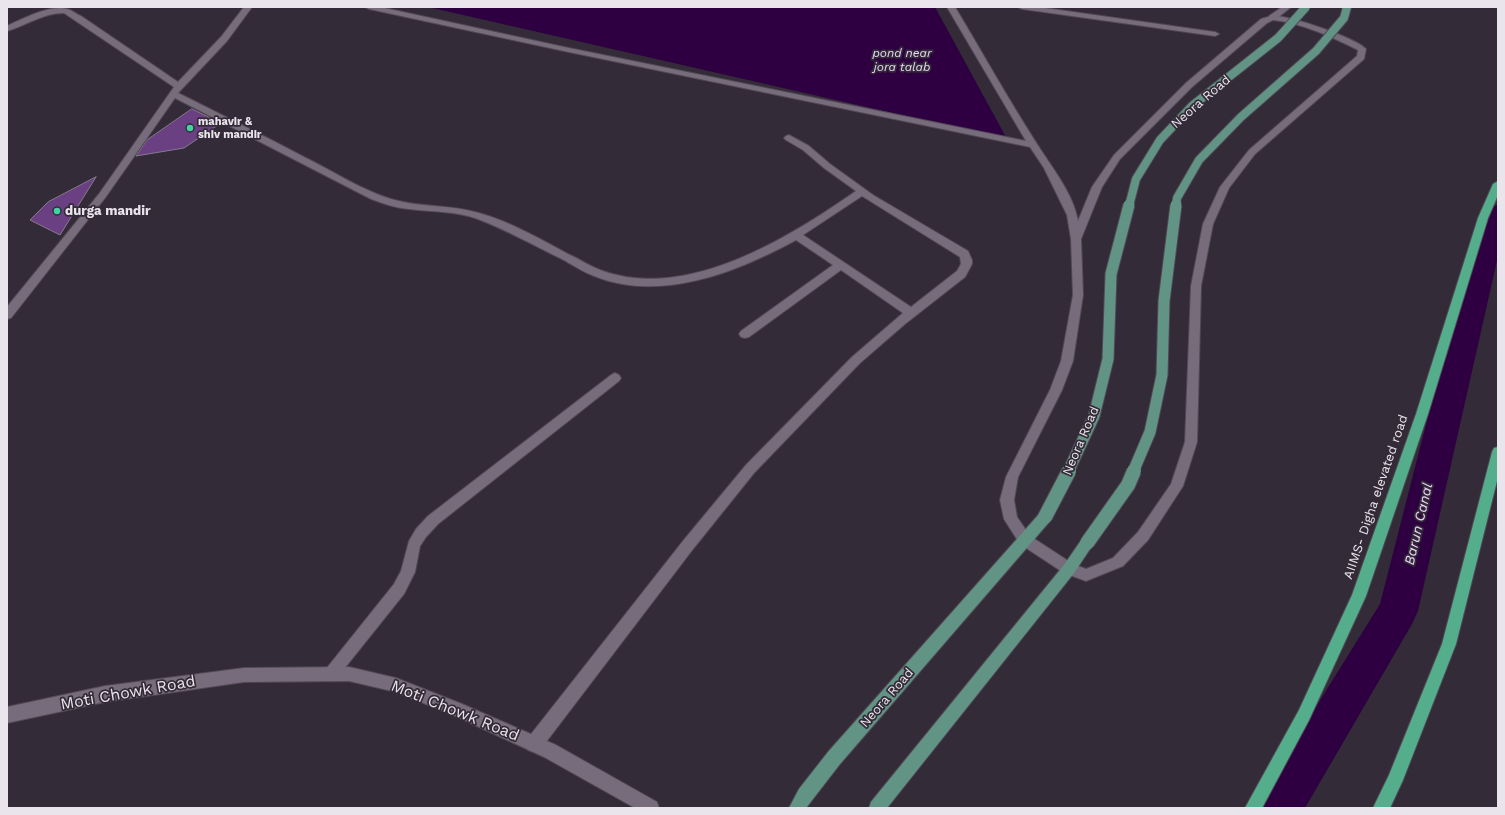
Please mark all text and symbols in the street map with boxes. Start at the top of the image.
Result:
water label: pond near jora talab [872,46,932,74]
street label: Neora Road [1168,72,1234,132]
place label: mahavir & shiv mandir [198,115,262,141]
marker: mahavir & shiv mandir [185,123,195,133]
place label: durga mandir [65,203,151,219]
marker: durga mandir [52,206,62,216]
street label: Neora Road [1059,404,1103,478]
street label: AIIMS- Digha elevated road [1341,413,1411,581]
water label: Barun Canal [1401,481,1437,567]
street label: Neora Road [857,665,917,731]
street label: Moti Chowk Road [59,672,197,714]
street label: Moti Chowk Road [388,677,522,745]

